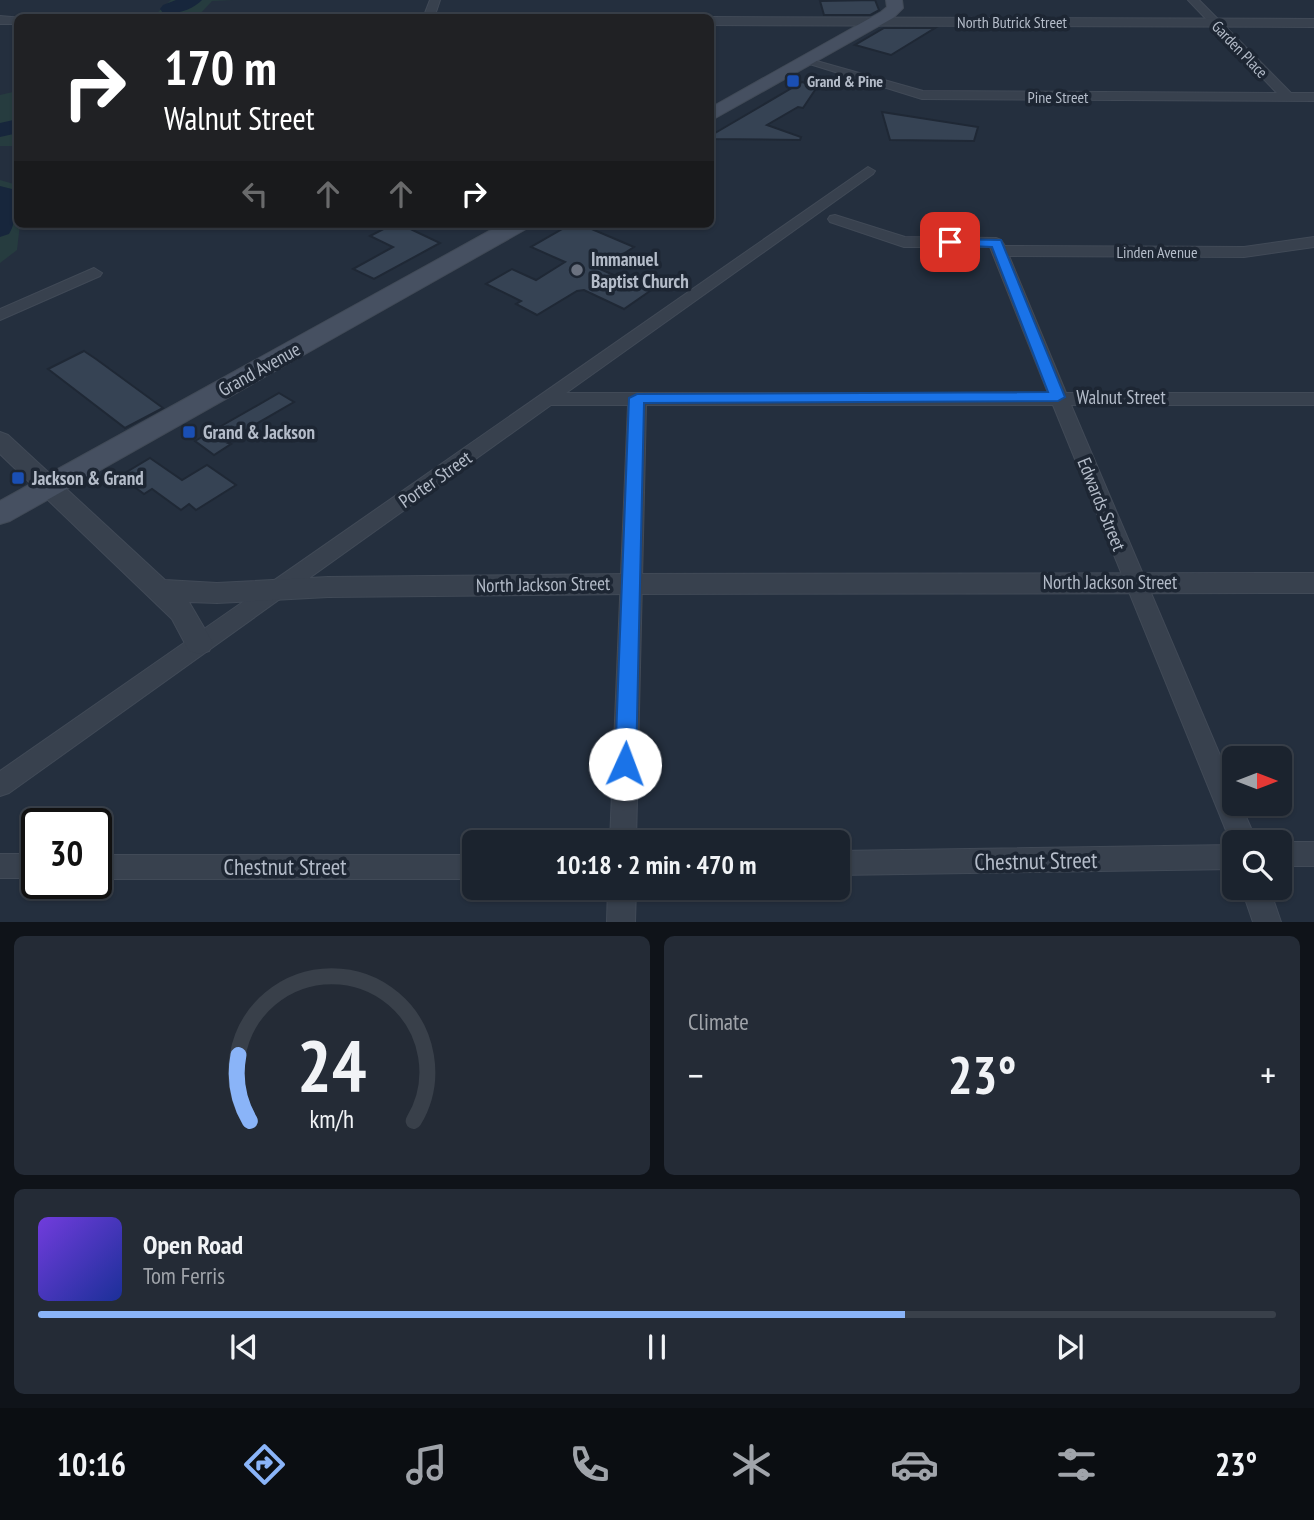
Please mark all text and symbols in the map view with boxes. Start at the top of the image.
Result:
street label: North Butrick Street [957,12,1068,32]
street label: Garden Place [1208,16,1272,82]
text: 170 m [164,35,277,99]
icon: right [49,42,140,133]
place label: Grand & Pine [807,71,883,91]
marker: Grand & Pine [785,73,801,89]
street label: Pine Street [1028,87,1089,107]
text: Walnut Street [164,97,314,139]
icon: left [236,175,274,213]
icon: ahead [309,175,347,213]
icon: ahead [382,175,420,213]
icon: right [455,175,493,213]
pin [920,212,980,272]
icon: arrive [931,223,969,261]
street label: Linden Avenue [1116,242,1198,262]
place label: Immanuel Baptist Church [591,247,689,293]
marker: Immanuel Baptist Church [569,262,585,278]
street label: Grand Avenue [214,337,304,401]
street label: Walnut Street [1076,385,1166,409]
place label: Grand & Jackson [203,420,315,444]
marker: Grand & Jackson [181,424,197,440]
street label: Porter Street [394,445,477,513]
street label: Edwards Street [1072,454,1132,555]
place label: Jackson & Grand [31,466,144,490]
marker: Jackson & Grand [10,470,26,486]
street label: North Jackson Street [1043,570,1178,594]
street label: North Jackson Street [476,571,611,597]
position arrow [588,727,662,801]
north arrow [1222,746,1292,816]
map controls [1222,746,1292,900]
speed limit sign: 30 [21,808,112,899]
button: search [1222,830,1292,900]
street label: Chestnut Street [974,845,1098,876]
text: 10:18 · 2 min · 470 m [556,848,756,881]
street label: Chestnut Street [223,852,347,881]
text: Climate [688,1007,749,1036]
text: 24 [297,1018,367,1112]
text: 23° [948,1041,1016,1108]
text: − [688,1050,704,1099]
text: + [1260,1050,1276,1099]
text: km/h [310,1103,354,1135]
text: Open Road [143,1228,243,1261]
text: Tom Ferris [143,1261,225,1290]
icon: previous [225,1328,263,1366]
icon: pause [638,1328,676,1366]
icon: next [1051,1328,1089,1366]
icon: directions [240,1440,289,1489]
icon: music [402,1440,451,1489]
icon: phone [565,1440,614,1489]
icon: climate [727,1440,776,1489]
icon: car [890,1440,939,1489]
icon: filters [1052,1440,1101,1489]
text: 10:16 [57,1443,126,1485]
text: 23° [1215,1443,1257,1485]

